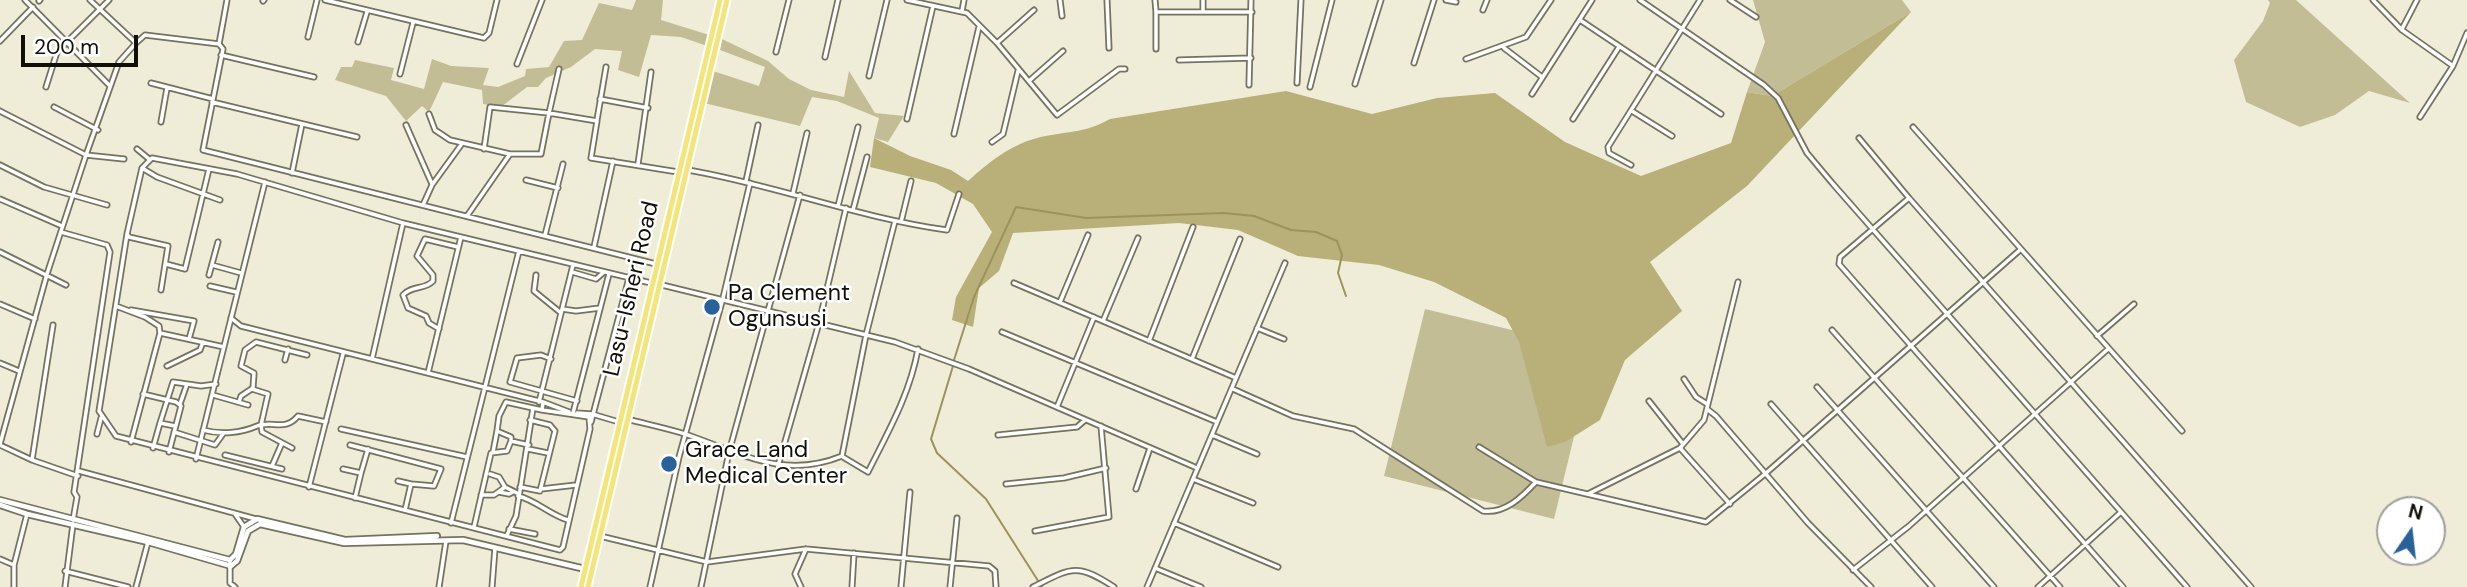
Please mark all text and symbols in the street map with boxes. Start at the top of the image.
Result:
scale bar [24,21,142,65]
text: 200 m [34,33,99,61]
street label: Lasu-Isheri Road [598,199,666,379]
place label: Pa Clement Ogunsusi [728,280,850,334]
marker: Pa Clement Ogunsusi [702,297,722,317]
place label: Grace Land Medical Center [685,437,847,491]
marker: Grace Land Medical Center [659,454,679,474]
north arrow [2376,496,2446,566]
text: N [2406,498,2425,526]

